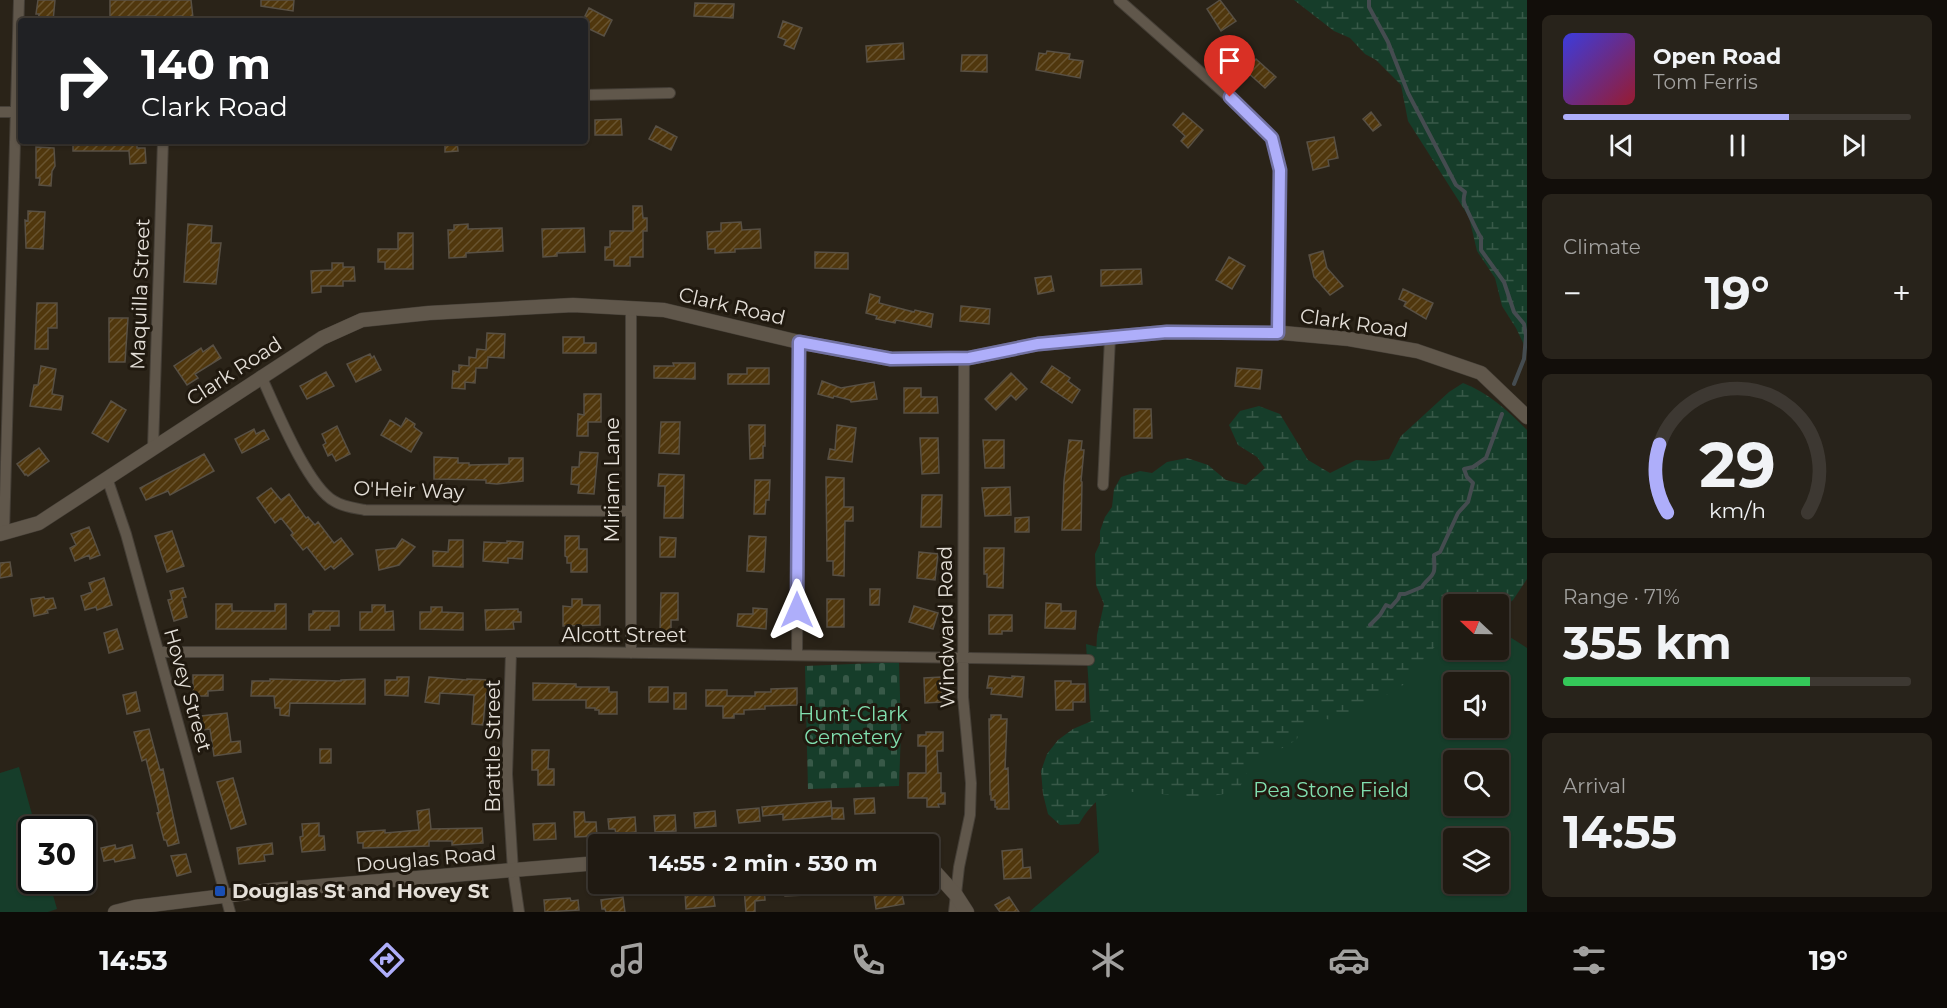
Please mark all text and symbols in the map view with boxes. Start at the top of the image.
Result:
pin [1204,35,1255,97]
text: 140 m [141,38,271,90]
icon: right [42,42,120,120]
text: Open Road [1653,43,1781,70]
icon: arrive [1213,44,1246,77]
text: Tom Ferris [1653,70,1758,94]
text: Clark Road [141,90,288,123]
icon: previous [1605,129,1638,162]
icon: pause [1721,129,1754,162]
icon: next [1837,129,1870,162]
street label: Maquilla Street [125,218,155,370]
text: Climate [1563,235,1641,259]
text: 19° [1704,265,1770,320]
text: − [1563,273,1582,313]
text: + [1892,273,1911,313]
street label: Clark Road [676,282,788,330]
street label: Clark Road [1298,304,1410,342]
street label: Clark Road [182,331,286,411]
street label: Miriam Lane [600,417,624,543]
text: 29 [1699,427,1775,503]
street label: O'Heir Way [353,476,465,504]
text: km/h [1708,497,1766,523]
street label: Windward Road [933,546,959,708]
position arrow [765,578,829,642]
text: Range · 71% [1563,585,1680,609]
north arrow [1443,594,1509,660]
map controls [1443,594,1509,894]
text: 355 km [1563,615,1732,670]
street label: Alcott Street [561,623,687,647]
street label: Hovey Street [159,625,217,755]
button: sound [1443,672,1509,738]
street label: Brattle Street [481,679,505,813]
park label: Hunt-Clark Cemetery [798,702,908,749]
button: search [1443,750,1509,816]
text: Arrival [1563,774,1626,798]
park label: Pea Stone Field [1253,778,1409,802]
text: 14:55 [1563,804,1677,859]
speed limit sign: 30 [18,816,96,894]
button: layers [1443,828,1509,894]
street label: Douglas Road [355,841,497,877]
text: 14:55 · 2 min · 530 m [649,850,878,877]
place label: Douglas St and Hovey St [232,879,489,903]
marker: Douglas St and Hovey St [213,884,227,898]
icon: directions [366,939,408,981]
icon: music [607,939,649,981]
icon: phone [847,939,889,981]
icon: climate [1087,939,1129,981]
icon: car [1328,939,1370,981]
icon: filters [1568,939,1610,981]
text: 14:53 [99,944,168,977]
text: 19° [1809,944,1848,977]

